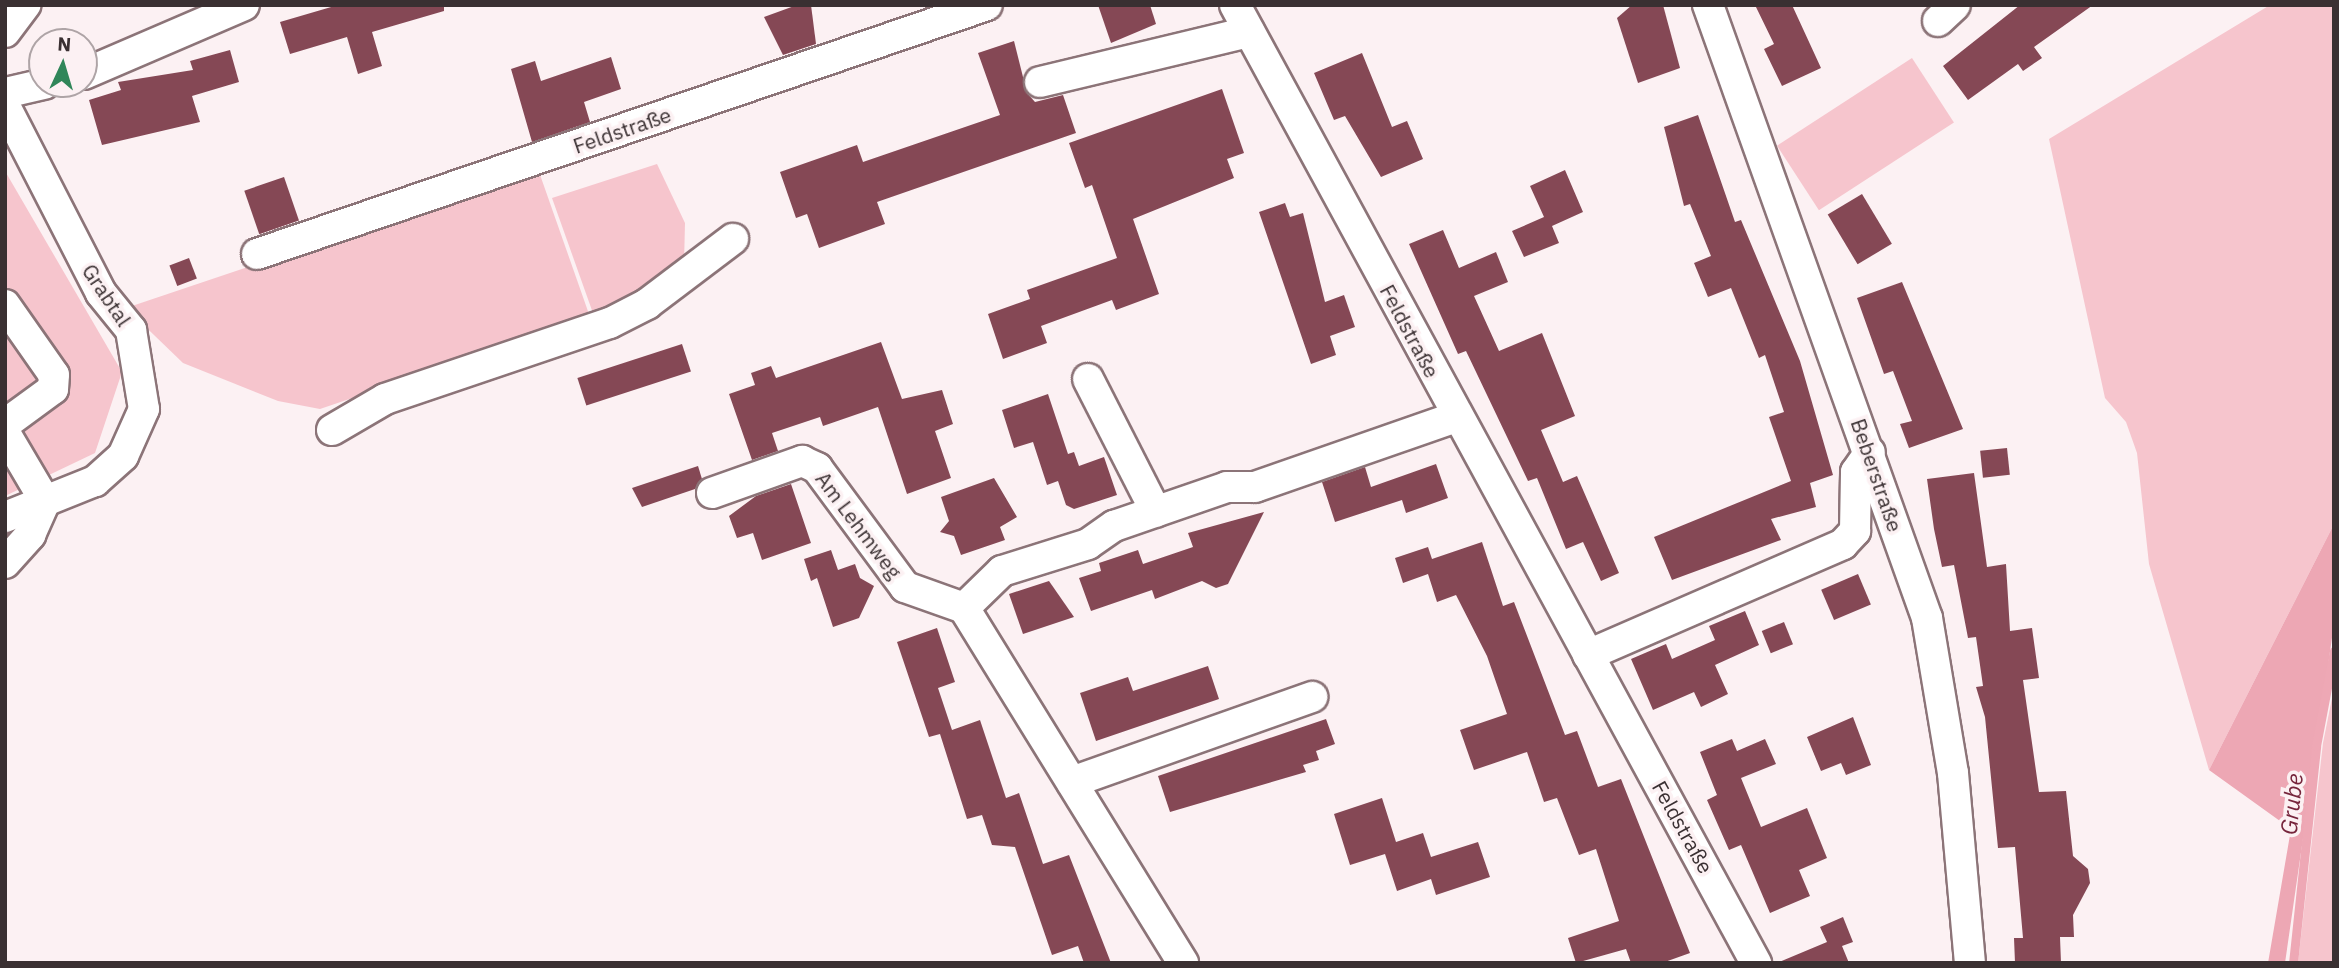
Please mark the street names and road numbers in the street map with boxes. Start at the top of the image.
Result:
street label: Feldstraße [570,102,674,158]
street label: Grabtal [77,259,137,331]
street label: Feldstraße [1375,280,1445,382]
street label: Beberstraße [1846,415,1908,535]
street label: Am Lehmweg [811,467,907,583]
street label: Feldstraße [1647,776,1719,878]

